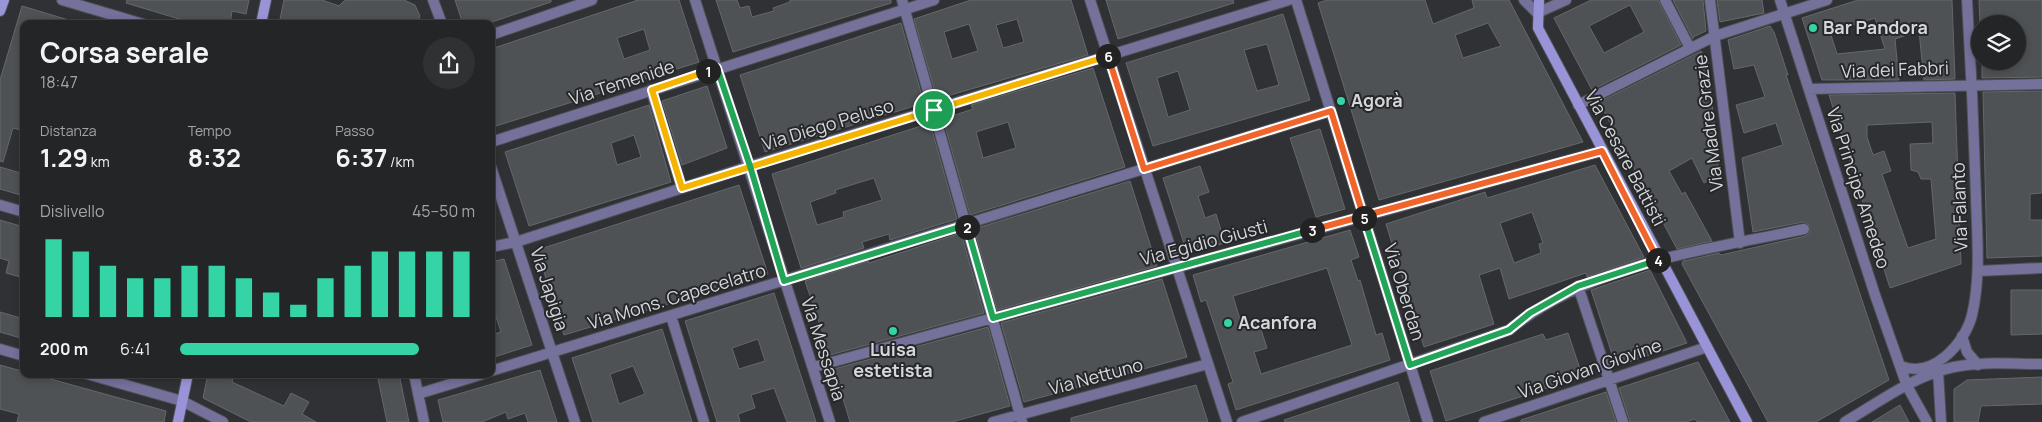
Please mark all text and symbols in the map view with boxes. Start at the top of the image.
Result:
place label: Bar Pandora [1823,15,1928,39]
map controls [1971,15,2026,70]
button: layers [1971,15,2026,70]
marker: Bar Pandora [1807,22,1819,34]
text: Corsa serale [40,33,209,71]
button: share [423,37,475,89]
pin: 6 [1096,44,1120,68]
text: 6 [1104,47,1113,66]
street label: Via Madre Grazie [1688,53,1728,193]
street label: Via Temenide [566,54,677,110]
street label: Via dei Fabbri [1841,55,1949,83]
pin: 1 [696,58,720,84]
text: 1 [705,62,712,81]
text: 18:47 [40,71,78,93]
street label: Via Cesare Battisti [1580,85,1672,230]
place label: Agorà [1351,88,1403,112]
pin [913,89,955,131]
street label: Via Diego Peluso [759,93,896,155]
marker: Agorà [1335,95,1347,107]
icon: arrive [920,96,948,124]
street label: Via Principe Amedeo [1822,104,1896,271]
text: Distanza [40,121,97,140]
text: Tempo [188,121,231,140]
text: Passo [335,121,374,140]
text: 1.29 [40,140,88,175]
text: 8:32 [188,140,241,175]
text: 6:37 [335,140,387,175]
text: km [88,152,110,171]
text: /km [387,152,414,171]
street label: Via Falanto [1945,162,1973,252]
text: Dislivello [40,200,104,222]
text: 45–50 m [412,200,475,222]
pin: 5 [1352,206,1376,230]
text: 5 [1360,209,1369,228]
street label: Via Egidio Giusti [1137,213,1270,271]
pin: 2 [954,214,980,240]
text: 2 [963,218,972,237]
pin: 3 [1300,218,1324,242]
text: 3 [1308,221,1317,240]
street label: Via Oberdan [1379,240,1431,343]
street label: Via Japigia [525,244,575,333]
pin: 4 [1646,248,1670,272]
text: 4 [1654,251,1663,270]
street label: Via Mons. Capecelatro [585,258,769,335]
street label: Via Messapia [796,294,852,404]
place label: Acanfora [1238,310,1317,334]
marker: Acanfora [1222,317,1234,329]
marker: Luisa estetista [887,325,899,337]
street label: Via Giovan Giovine [1515,332,1665,404]
place label: Luisa estetista [853,337,933,382]
text: 200 m [40,338,88,360]
text: 6:41 [120,338,150,360]
street label: Via Nettuno [1046,352,1145,400]

